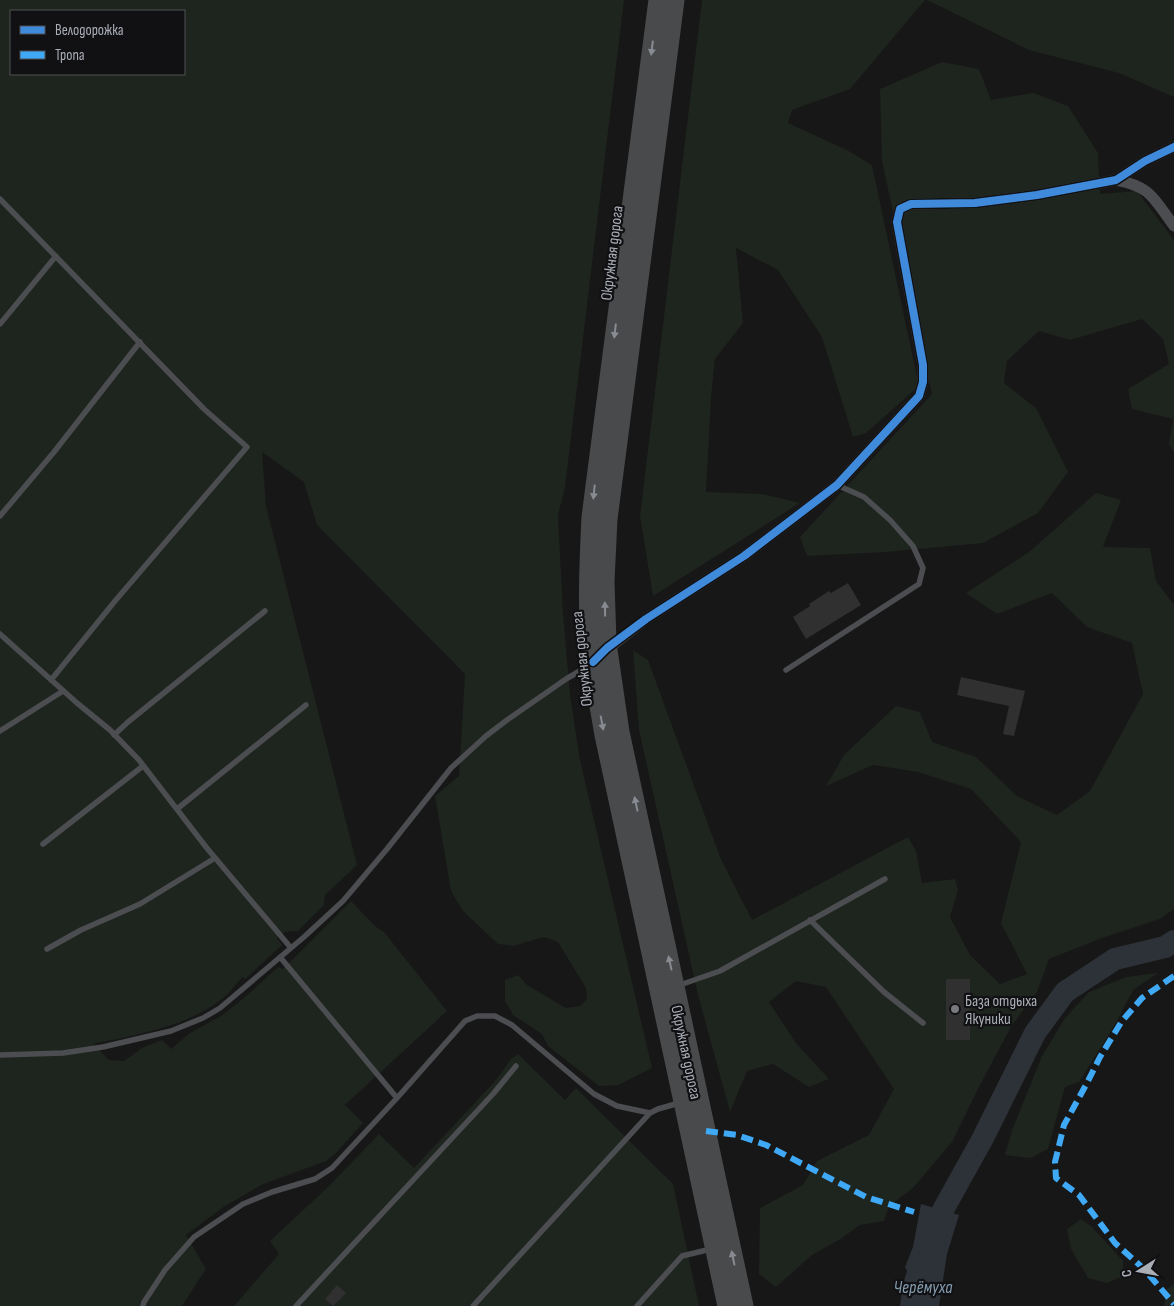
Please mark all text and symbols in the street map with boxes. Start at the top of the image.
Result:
legend [10,10,185,75]
text: Велодорожка [55,21,124,40]
one-way arrow [648,41,656,57]
text: Тропа [55,46,85,65]
street label: Окружная дорога [597,205,628,302]
one-way arrow [611,323,619,339]
one-way arrow [590,484,598,500]
one-way arrow [601,601,609,617]
street label: Окружная дорога [568,610,597,707]
one-way arrow [599,716,607,732]
one-way arrow [632,796,640,811]
one-way arrow [666,955,674,970]
place label: База отдыха Якуники [965,992,1037,1029]
marker: База отдыха Якуники [949,1003,961,1015]
street label: Окружная дорога [666,1004,705,1101]
north arrow [1114,1246,1164,1296]
one-way arrow [729,1250,737,1266]
text: С [1118,1268,1136,1279]
water label: Черёмуха [894,1277,953,1298]

